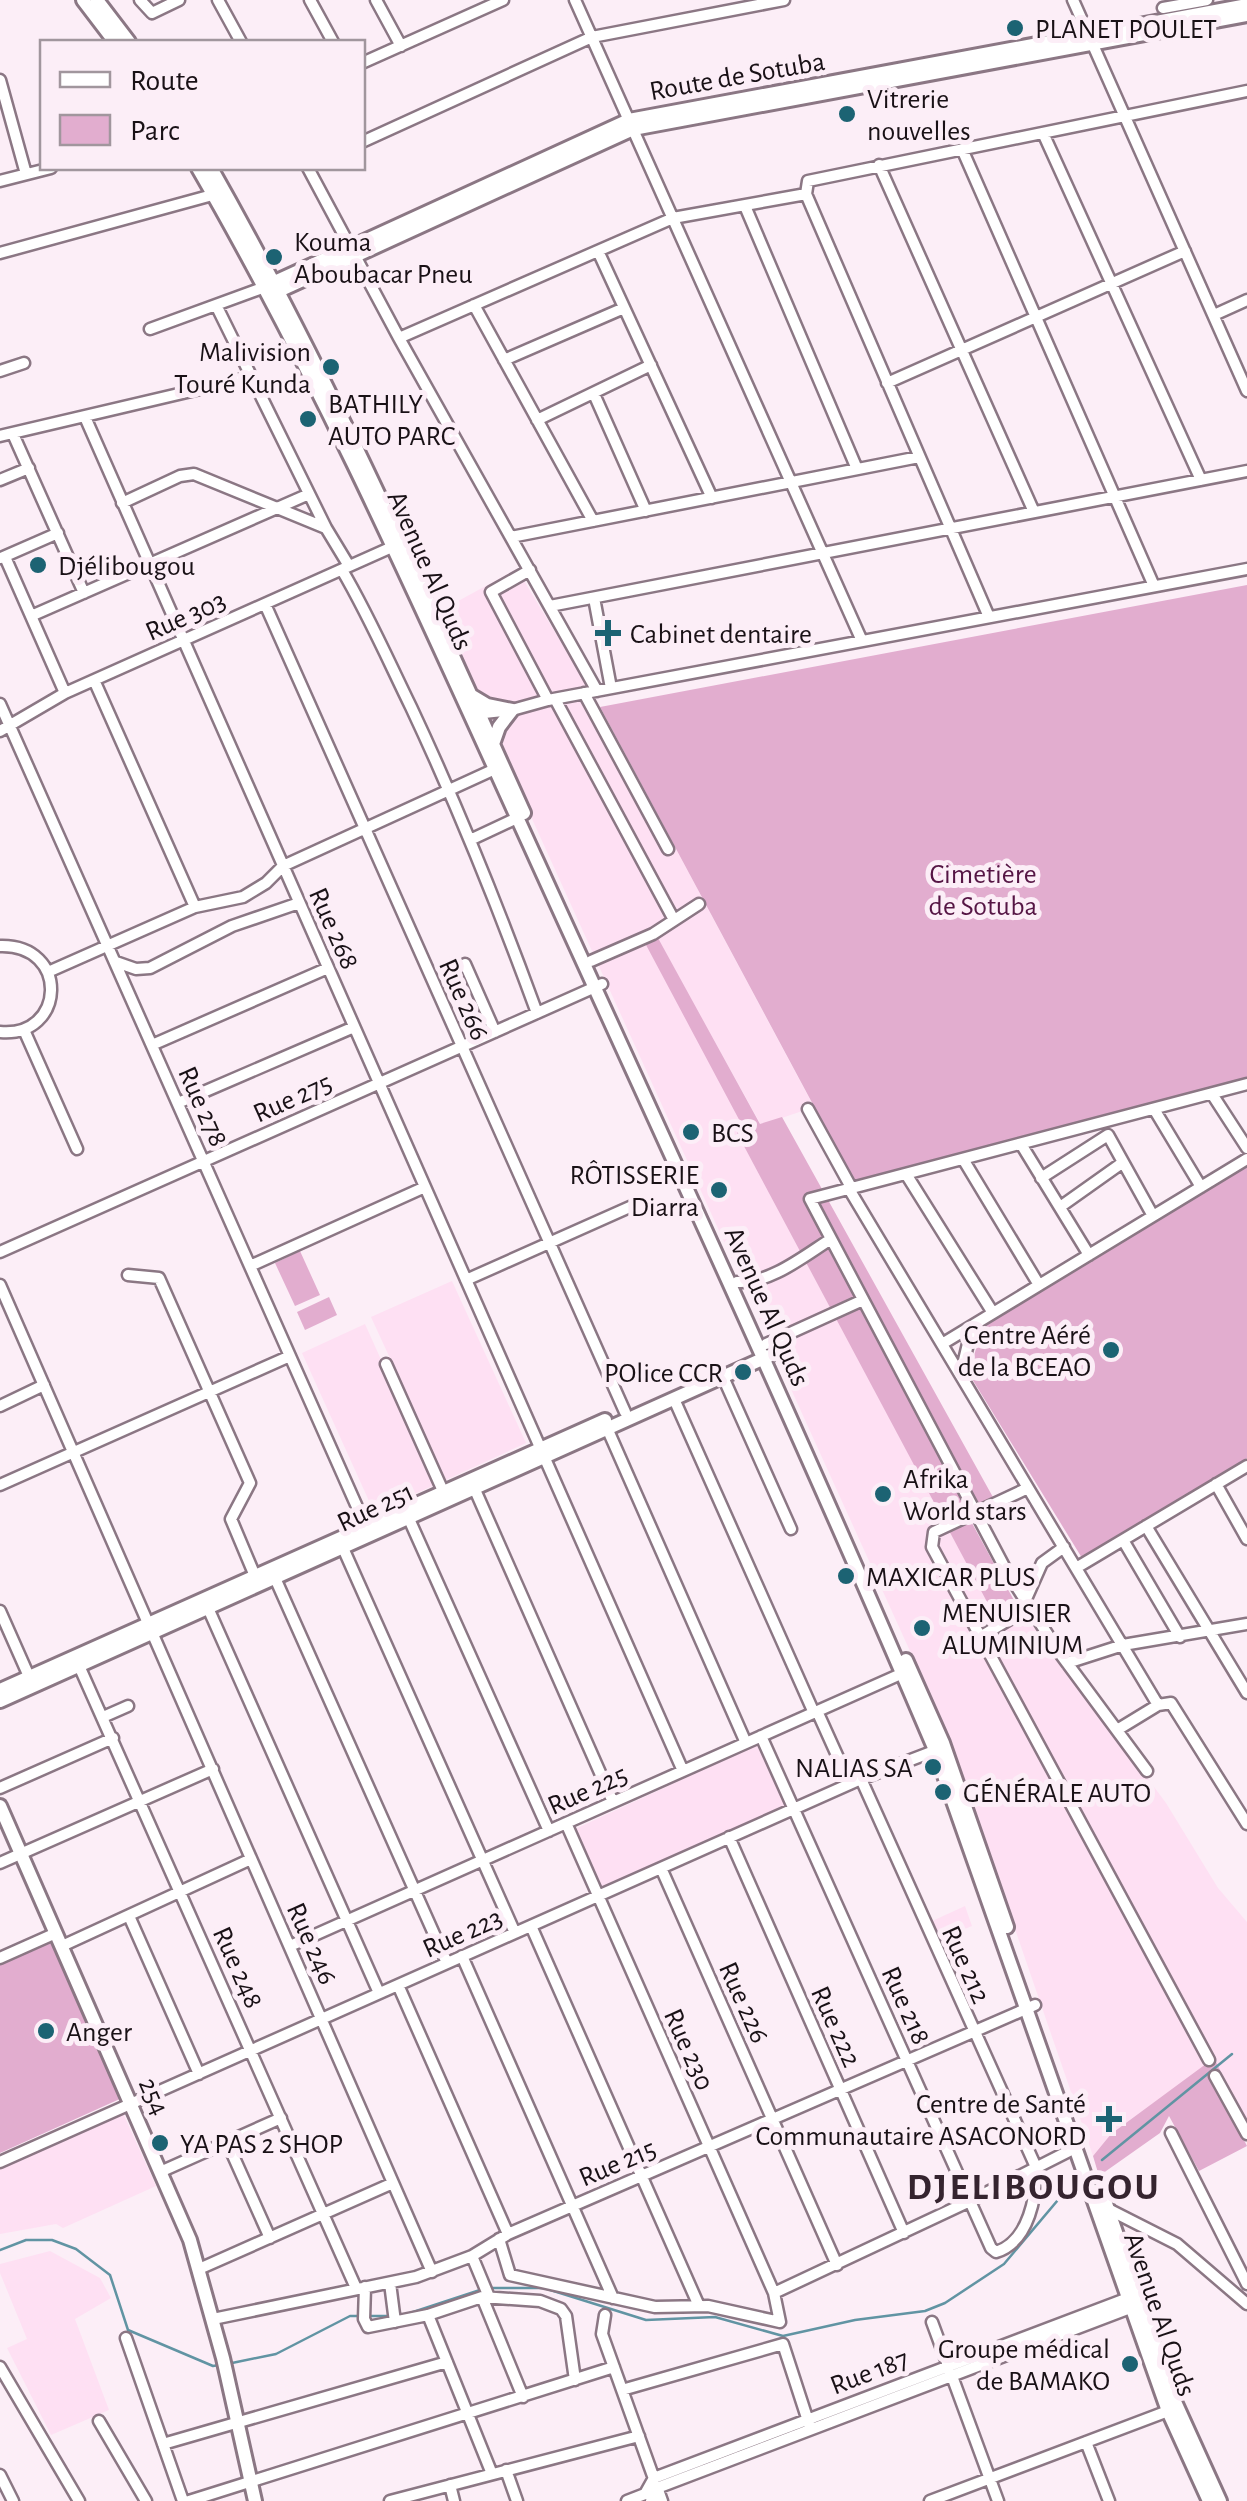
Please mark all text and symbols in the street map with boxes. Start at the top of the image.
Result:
place label: PLANET POULET [1035,16,1217,44]
marker: PLANET POULET [1004,17,1026,39]
legend [40,40,365,170]
street label: Route de Sotuba [647,48,827,106]
text: Route [130,66,199,96]
place label: Vitrerie nouvelles [867,86,971,146]
marker: Vitrerie nouvelles [836,103,858,125]
text: Parc [130,116,180,146]
place label: Kouma Aboubacar Pneu [294,229,473,289]
marker: Kouma Aboubacar Pneu [263,246,285,268]
place label: Malivision Touré Kunda [174,339,311,399]
marker: Malivision Touré Kunda [320,356,342,378]
place label: BATHILY AUTO PARC [328,391,455,451]
marker: BATHILY AUTO PARC [297,408,319,430]
street label: Avenue Al Quds [382,487,477,655]
place label: Djélibougou [58,553,195,581]
marker: Djélibougou [27,554,49,576]
street label: Rue 303 [141,587,230,647]
marker: Cabinet dentaire [595,620,621,646]
place label: Cabinet dentaire [630,621,812,649]
park label: Cimetière de Sotuba [929,861,1038,921]
street label: Rue 268 [303,884,363,974]
street label: Rue 266 [433,955,493,1045]
street label: Rue 278 [172,1063,232,1151]
street label: Rue 275 [249,1069,336,1128]
place label: BCS [711,1120,754,1148]
marker: BCS [680,1121,702,1143]
place label: RÔTISSERIE Diarra [569,1160,699,1222]
marker: RÔTISSERIE Diarra [708,1179,730,1201]
street label: Avenue Al Quds [719,1223,814,1391]
place label: Centre Aéré de la BCEAO [958,1322,1091,1382]
marker: Centre Aéré de la BCEAO [1100,1339,1122,1361]
place label: POlice CCR [604,1360,723,1388]
marker: POlice CCR [732,1361,754,1383]
place label: Afrika World stars [903,1466,1027,1526]
street label: Rue 251 [333,1478,418,1538]
marker: Afrika World stars [872,1483,894,1505]
place label: MAXICAR PLUS [866,1564,1035,1592]
marker: MAXICAR PLUS [835,1565,857,1587]
place label: MENUISIER ALUMINIUM [942,1600,1083,1660]
marker: MENUISIER ALUMINIUM [911,1617,933,1639]
place label: NALIAS SA [795,1755,913,1783]
marker: NALIAS SA [922,1756,944,1778]
street label: Rue 225 [544,1761,632,1821]
place label: GÉNÉRALE AUTO [963,1777,1151,1808]
marker: GÉNÉRALE AUTO [932,1781,954,1803]
street label: Rue 246 [281,1899,341,1989]
street label: Rue 223 [419,1904,507,1964]
street label: Rue 212 [936,1922,995,2008]
street label: Rue 248 [207,1923,268,2013]
street label: Rue 226 [713,1958,773,2048]
street label: Rue 218 [876,1962,935,2049]
street label: Rue 222 [805,1982,865,2071]
street label: Rue 230 [658,2005,718,2095]
place label: Anger [66,2019,132,2047]
marker: Anger [35,2020,57,2042]
street label: 254 [133,2074,174,2120]
place label: Centre de Santé Communautaire ASACONORD [756,2091,1086,2151]
marker: Centre de Santé Communautaire ASACONORD [1096,2106,1122,2132]
place label: YA PAS 2 SHOP [180,2131,343,2159]
marker: YA PAS 2 SHOP [149,2132,171,2154]
street label: Rue 215 [575,2135,660,2193]
district label: DJELIBOUGOU [907,2169,1161,2207]
street label: Avenue Al Quds [1118,2229,1200,2400]
place label: Groupe médical de BAMAKO [938,2336,1110,2396]
street label: Rue 187 [827,2345,913,2401]
marker: Groupe médical de BAMAKO [1119,2353,1141,2375]

